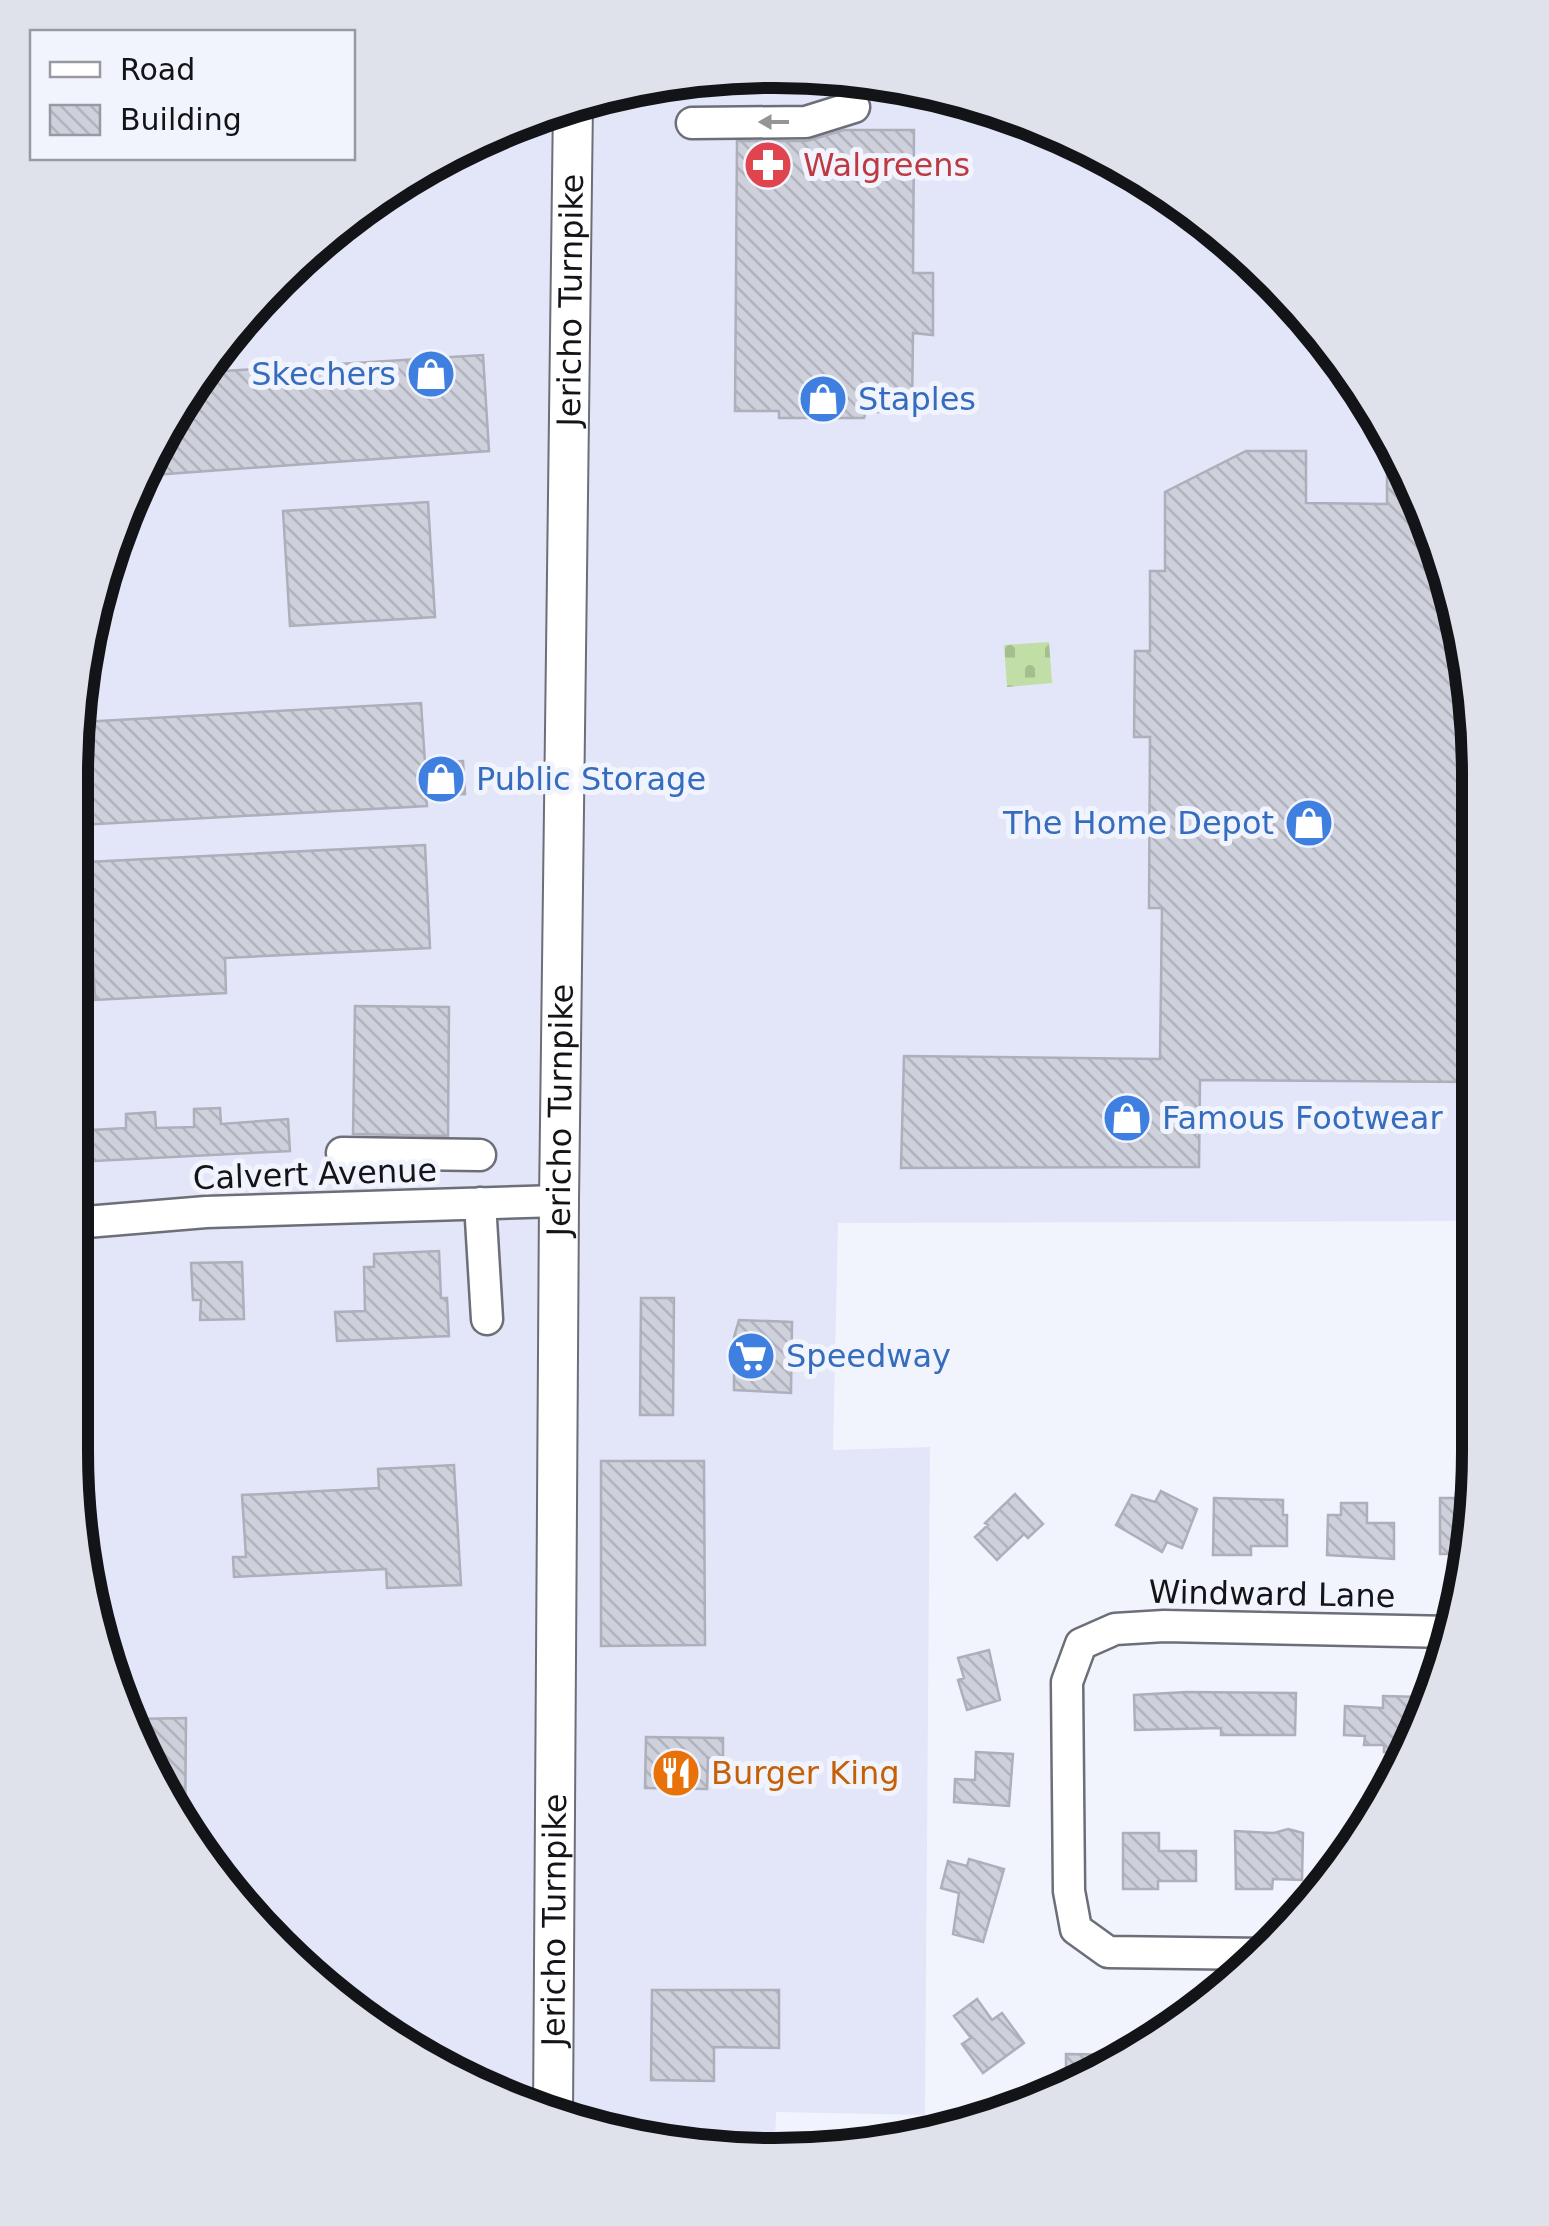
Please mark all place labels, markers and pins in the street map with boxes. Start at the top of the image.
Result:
pharmacy icon: Walgreens [742,139,794,191]
place label: Walgreens [803,146,970,184]
shop icon: Skechers [405,348,457,400]
place label: Skechers [251,355,396,393]
shop icon: Staples [797,373,849,425]
place label: Staples [858,380,976,418]
shop icon: Public Storage [415,753,467,805]
place label: Public Storage [476,760,706,798]
shop icon: The Home Depot [1283,797,1335,849]
place label: The Home Depot [1002,804,1274,842]
shop icon: Famous Footwear [1101,1092,1153,1144]
place label: Famous Footwear [1162,1099,1443,1137]
supermarket icon: Speedway [725,1330,777,1382]
place label: Speedway [786,1337,951,1375]
restaurant icon: Burger King [650,1747,702,1799]
place label: Burger King [711,1754,900,1792]

